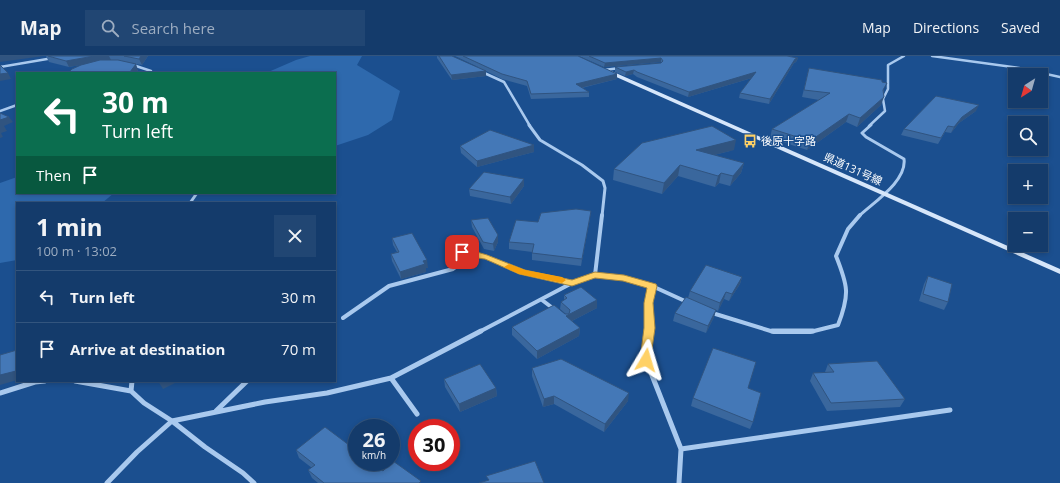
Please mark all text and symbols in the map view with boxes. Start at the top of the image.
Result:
search box [85,10,365,46]
text: Map [20,15,61,41]
icon: search [99,17,121,39]
text: Search here [131,18,215,38]
text: Map [862,18,891,37]
text: Directions [913,18,979,37]
text: Saved [1001,18,1040,37]
north arrow [1008,68,1048,108]
map controls [1008,68,1048,252]
text: 30 m [102,83,169,121]
icon: left [36,88,88,140]
button: search [1008,116,1048,156]
text: Turn left [102,119,173,143]
bus stop icon: 後原十字路 [742,133,758,149]
place label: 後原十字路 [761,133,816,148]
street label: 県道131号線 [821,149,885,188]
icon: arrive [79,164,101,186]
button: + [1008,164,1048,204]
text: Then [36,165,71,185]
text: 1 min [36,210,103,243]
button: − [1008,212,1048,252]
button: close [274,215,316,257]
pin [445,235,479,269]
icon: arrive [451,241,473,263]
text: 100 m · 13:02 [36,242,117,260]
icon: left [36,286,58,308]
text: Turn left [70,287,135,307]
text: 30 m [281,287,316,307]
icon: arrive [36,338,58,360]
text: Arrive at destination [70,339,225,359]
text: 70 m [281,339,316,359]
position arrow [625,339,667,381]
speed limit sign: 30 [408,419,460,471]
text: 26 [363,426,385,453]
text: km/h [362,448,386,462]

